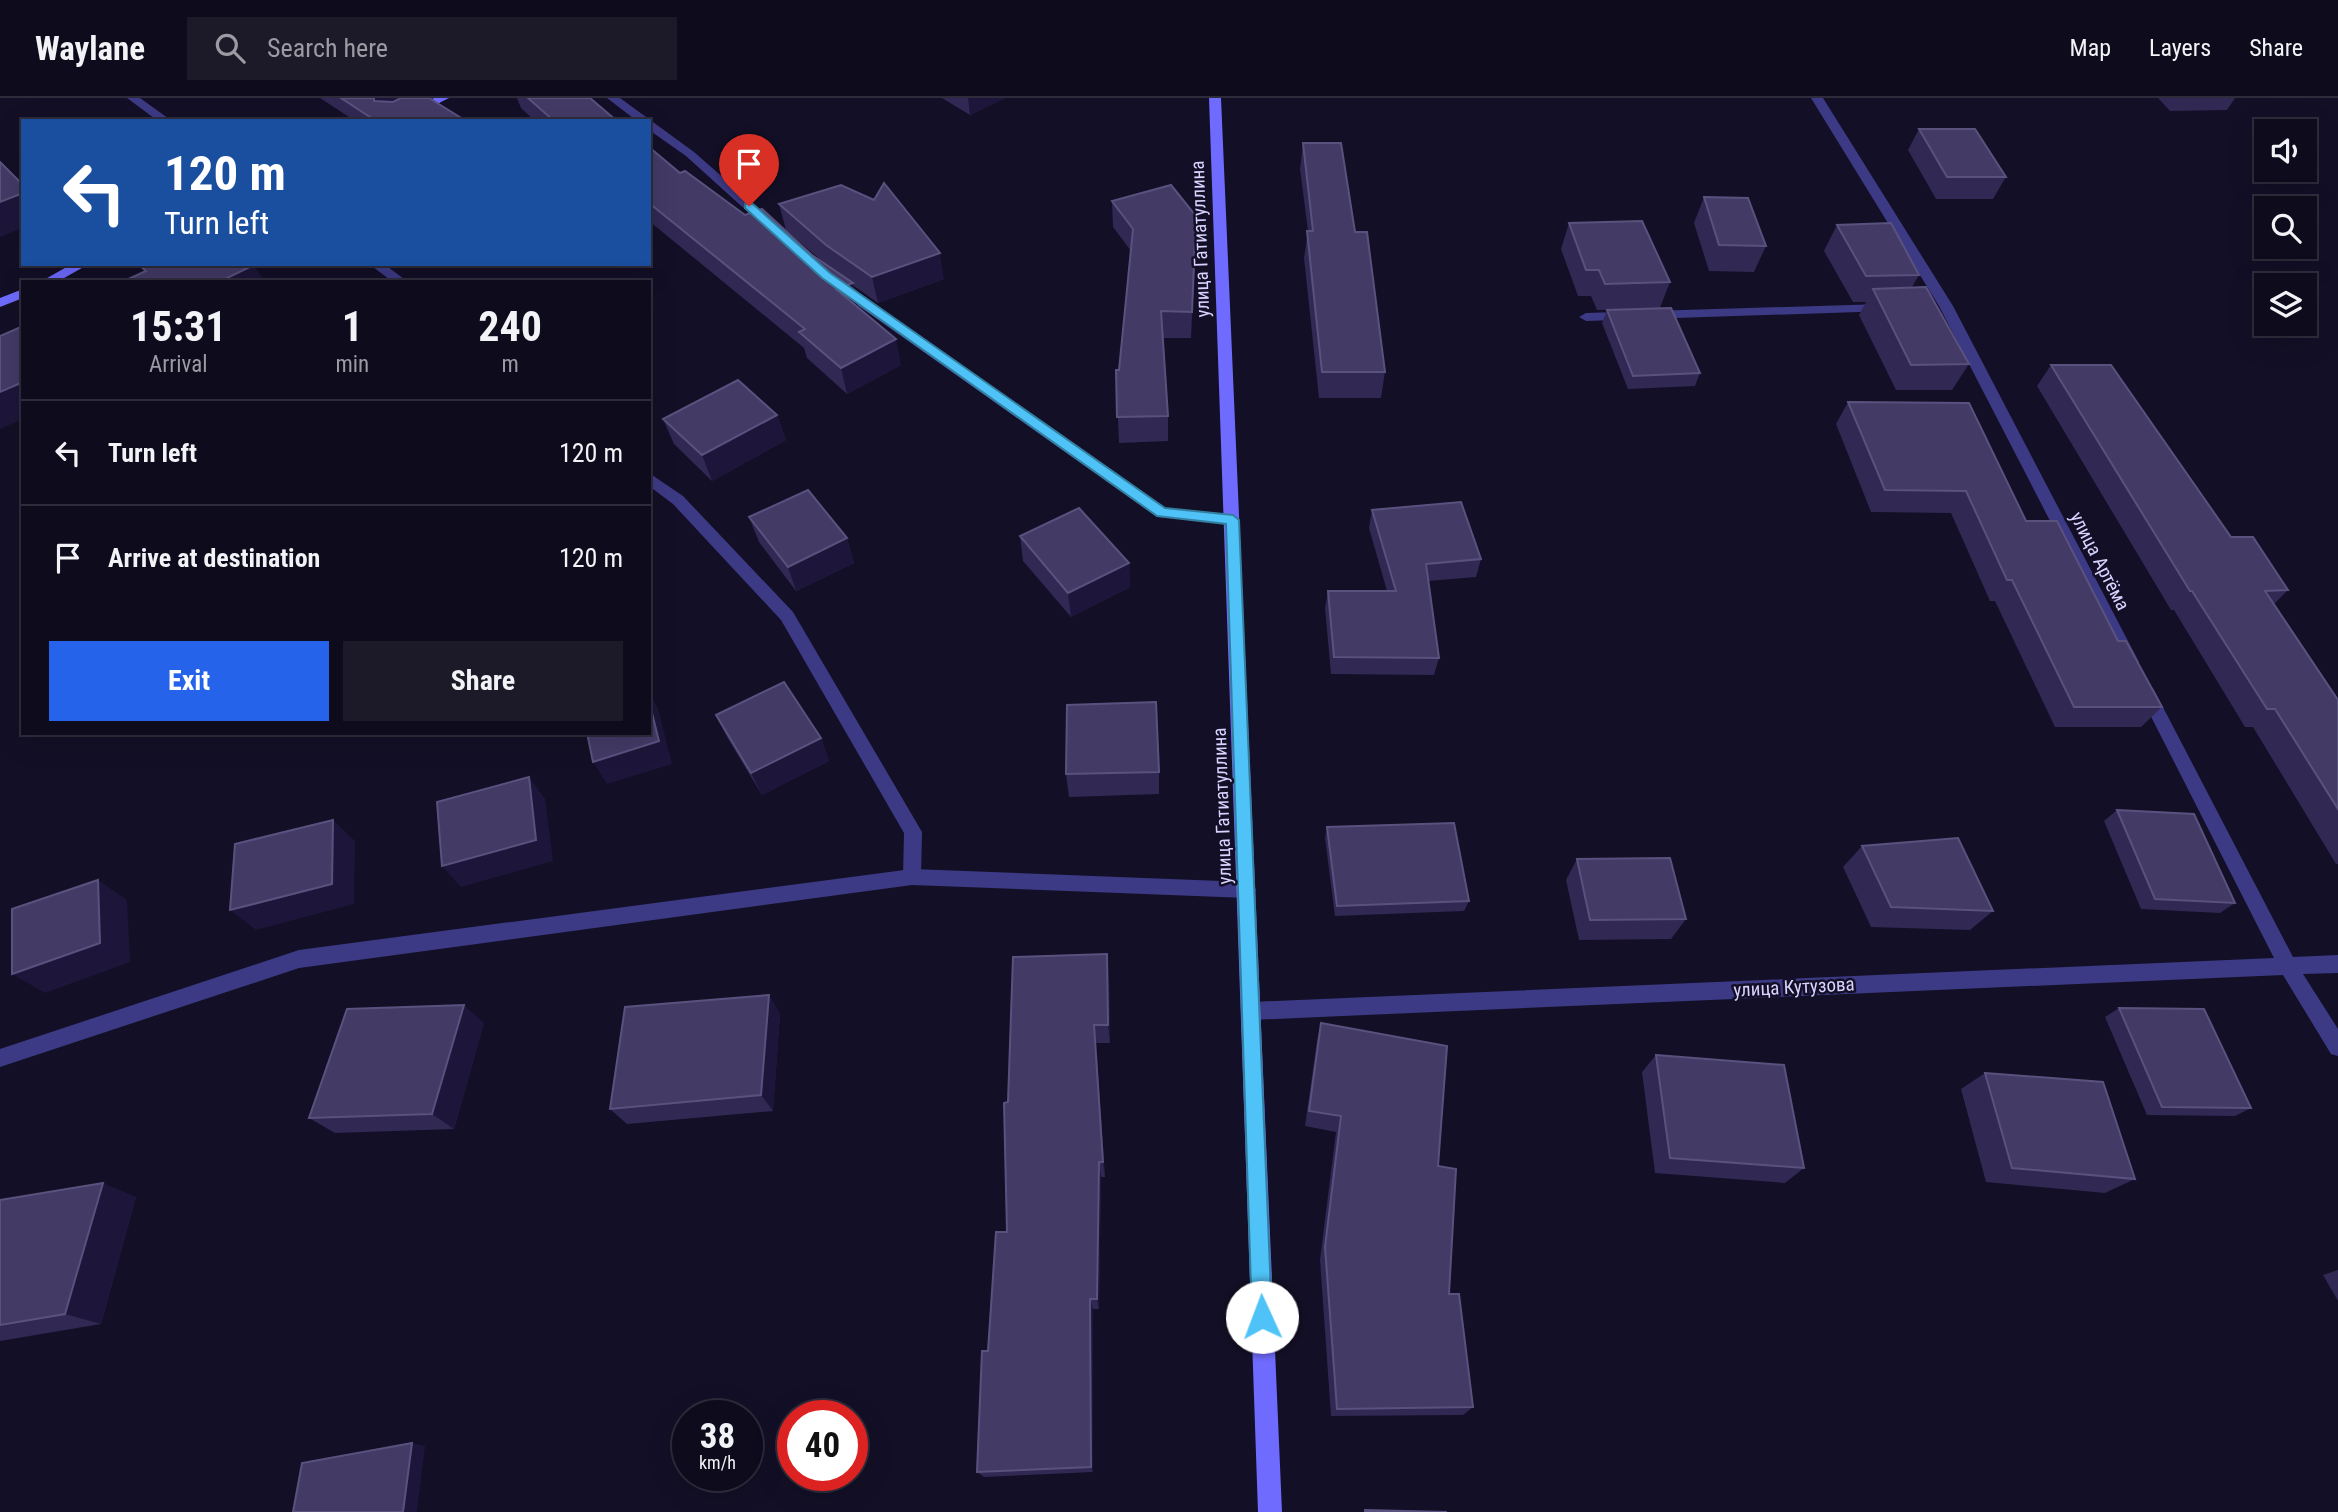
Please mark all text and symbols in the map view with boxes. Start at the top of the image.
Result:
search box [187,17,677,80]
text: Waylane [35,29,145,68]
icon: search [211,29,249,67]
text: Search here [267,33,388,63]
text: Map [2070,34,2111,62]
text: Layers [2149,34,2211,62]
text: Share [2249,34,2303,62]
map controls [2254,119,2317,336]
button: sound [2254,119,2317,182]
pin [719,134,779,206]
text: 120 m [164,145,286,202]
icon: arrive [730,145,768,183]
icon: left [49,147,140,238]
street label: улица Гатиатуллина [1186,160,1214,318]
button: search [2254,196,2317,259]
text: Turn left [164,204,269,242]
button: layers [2254,273,2317,336]
text: 15:31 [130,302,226,351]
text: 1 [342,302,363,351]
text: 240 [478,302,542,351]
text: Arrival [149,351,207,378]
text: min [335,351,369,378]
text: m [501,351,519,378]
icon: left [49,434,87,472]
text: Turn left [108,438,197,468]
text: 120 m [559,438,623,468]
street label: улица Артёма [2065,508,2135,614]
icon: arrive [49,539,87,577]
text: Arrive at destination [108,543,320,573]
text: 120 m [559,543,623,573]
button: Exit [49,641,329,721]
button: Share [343,641,623,721]
street label: улица Гатиатуллина [1208,727,1236,885]
street label: улица Кутузова [1733,972,1855,1002]
position arrow [1225,1280,1299,1354]
speed limit sign: 40 [777,1400,868,1491]
text: 38 [700,1416,735,1457]
text: km/h [699,1452,736,1473]

